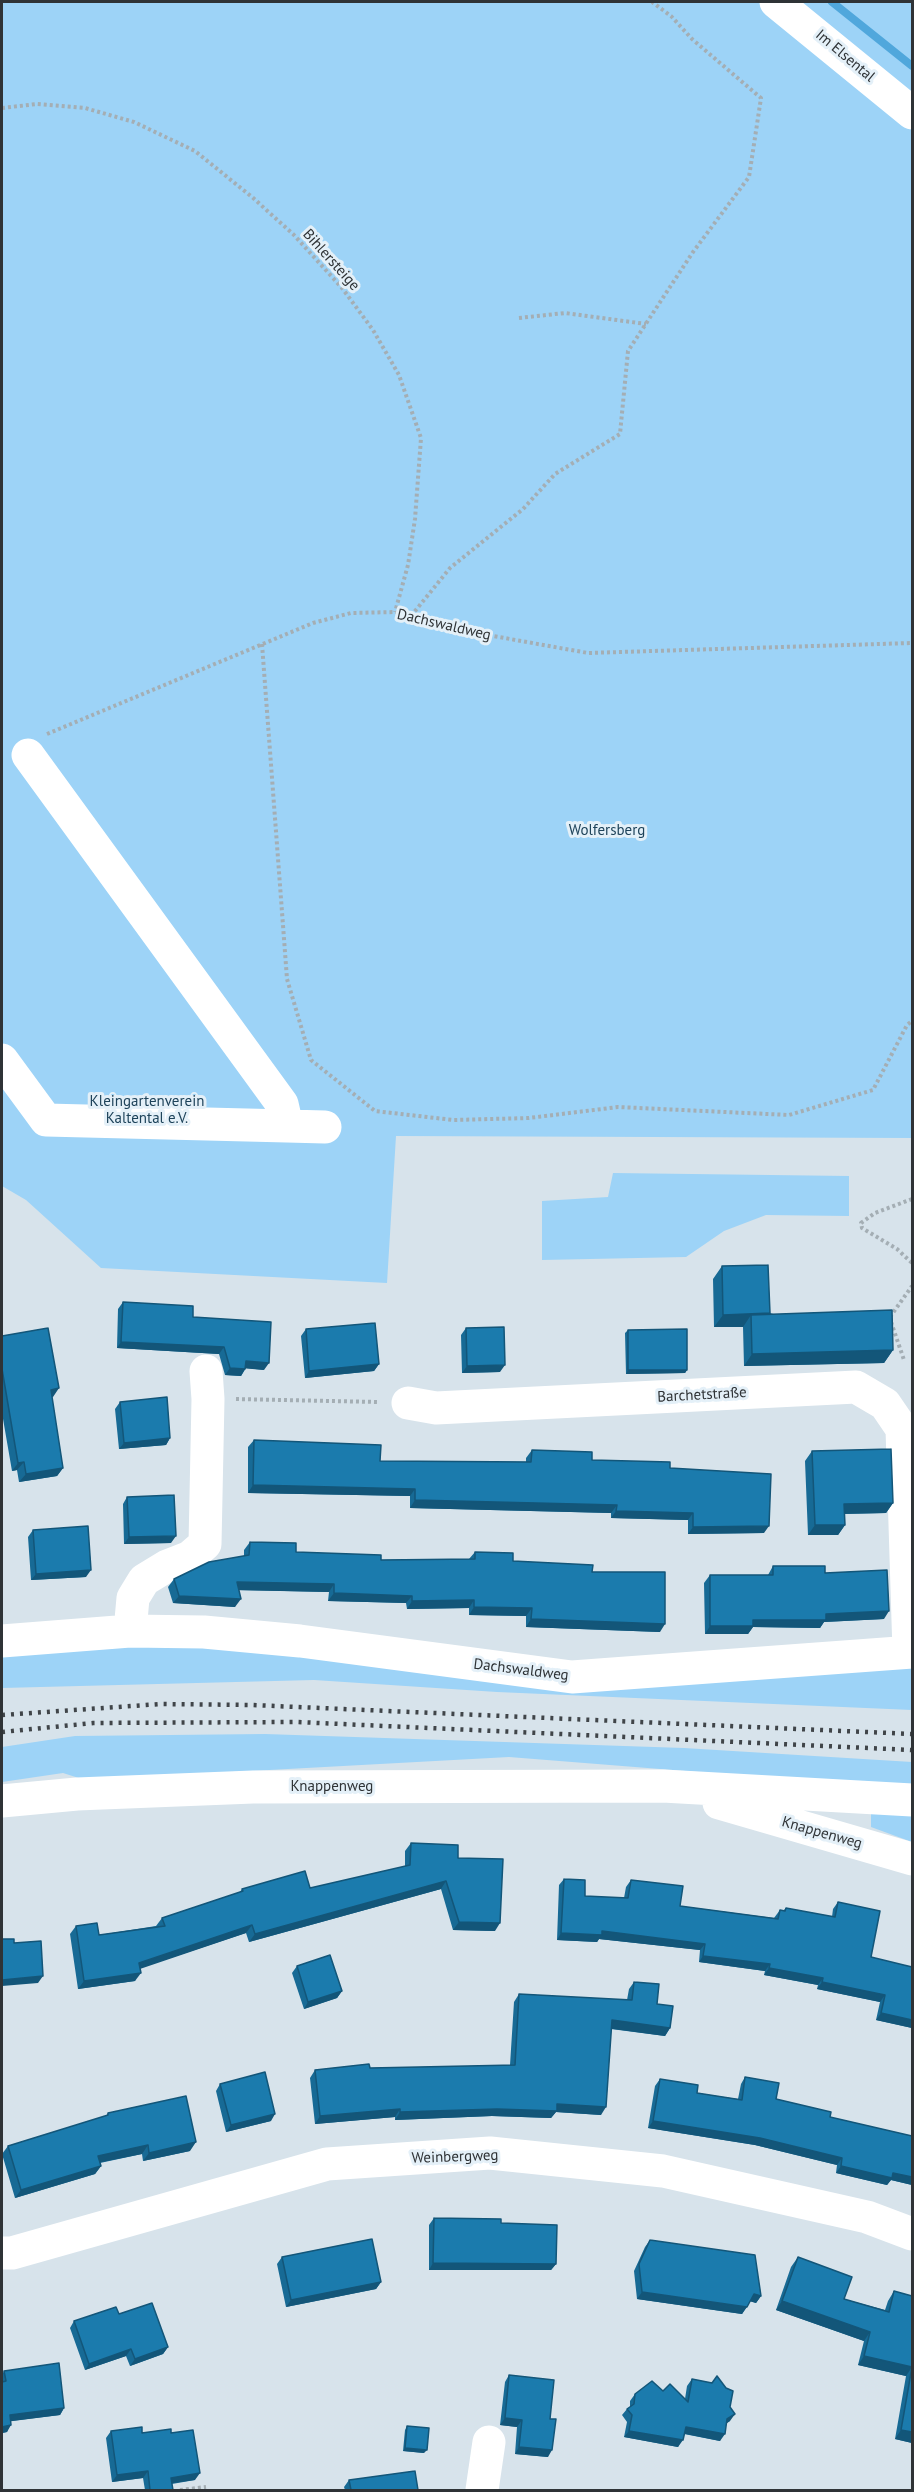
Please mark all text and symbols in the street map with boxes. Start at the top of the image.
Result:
street label: Im Elsental [812,26,878,86]
street label: Bihlersteige [299,226,363,294]
street label: Dachswaldweg [395,605,493,645]
park label: Wolfersberg [569,822,645,840]
park label: Kleingartenverein Kaltental e.V. [90,1093,204,1128]
street label: Barchetstraße [657,1384,747,1406]
street label: Dachswaldweg [472,1655,570,1685]
street label: Knappenweg [291,1778,373,1796]
street label: Knappenweg [780,1813,864,1853]
street label: Weinbergweg [411,2146,499,2168]

